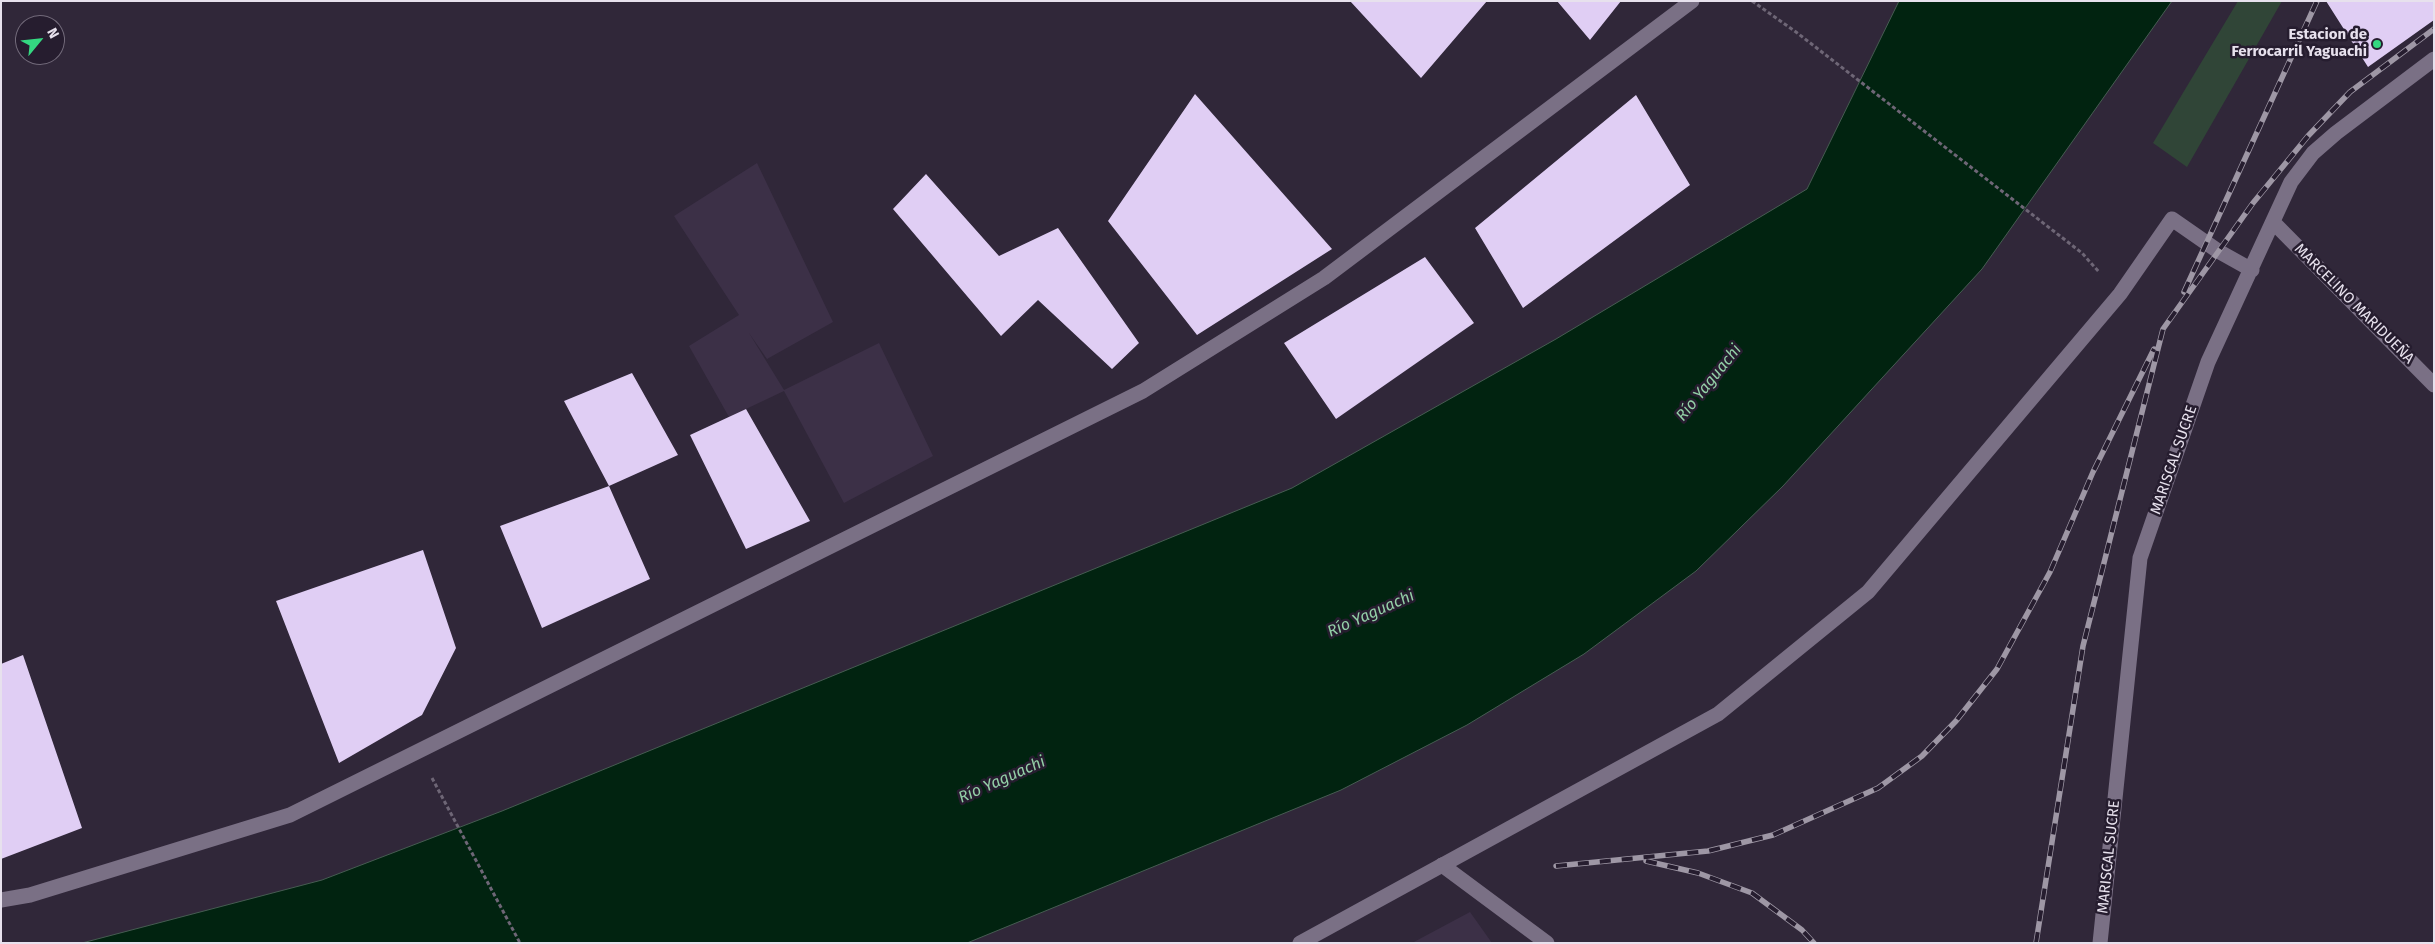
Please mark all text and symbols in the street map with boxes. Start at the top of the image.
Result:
north arrow [15,15,65,65]
text: N [43,25,62,41]
place label: Estacion de Ferrocarril Yaguachi [2231,26,2367,61]
marker: Estacion de Ferrocarril Yaguachi [2371,38,2383,50]
street label: MARCELINO MARIDUEÑA [2290,240,2418,368]
water label: Río Yaguachi [1672,341,1746,425]
street label: MARISCAL SUCRE [2147,403,2201,517]
water label: Río Yaguachi [1325,586,1417,642]
water label: Río Yaguachi [956,752,1048,808]
street label: MARISCAL SUCRE [2094,799,2124,915]

